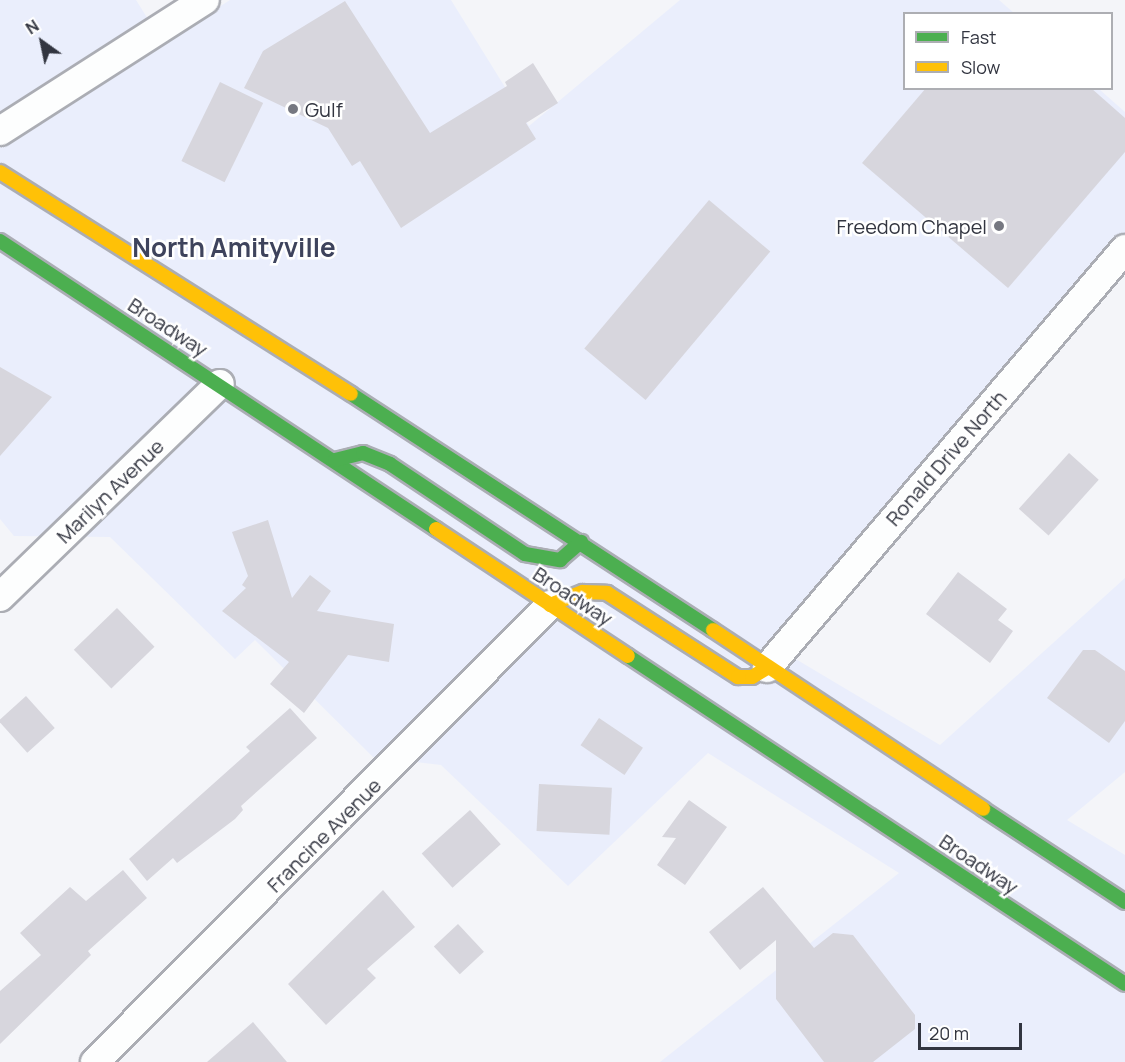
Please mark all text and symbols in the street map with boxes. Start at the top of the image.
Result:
north arrow [12,12,72,72]
legend [903,12,1113,90]
text: N [21,15,43,39]
text: Fast [961,25,996,49]
text: Slow [961,55,1000,79]
place label: Gulf [305,97,343,121]
marker: Gulf [286,102,300,116]
place label: Freedom Chapel [836,214,987,238]
marker: Freedom Chapel [992,219,1006,233]
district label: North Amityville [132,232,336,264]
street label: Broadway [124,292,212,362]
street label: Ronald Drive North [881,385,1011,531]
street label: Marilyn Avenue [52,434,168,548]
street label: Broadway [529,561,617,631]
street label: Francine Avenue [262,773,386,897]
street label: Broadway [935,829,1023,899]
scale bar [921,1011,1024,1049]
text: 20 m [929,1021,969,1045]

